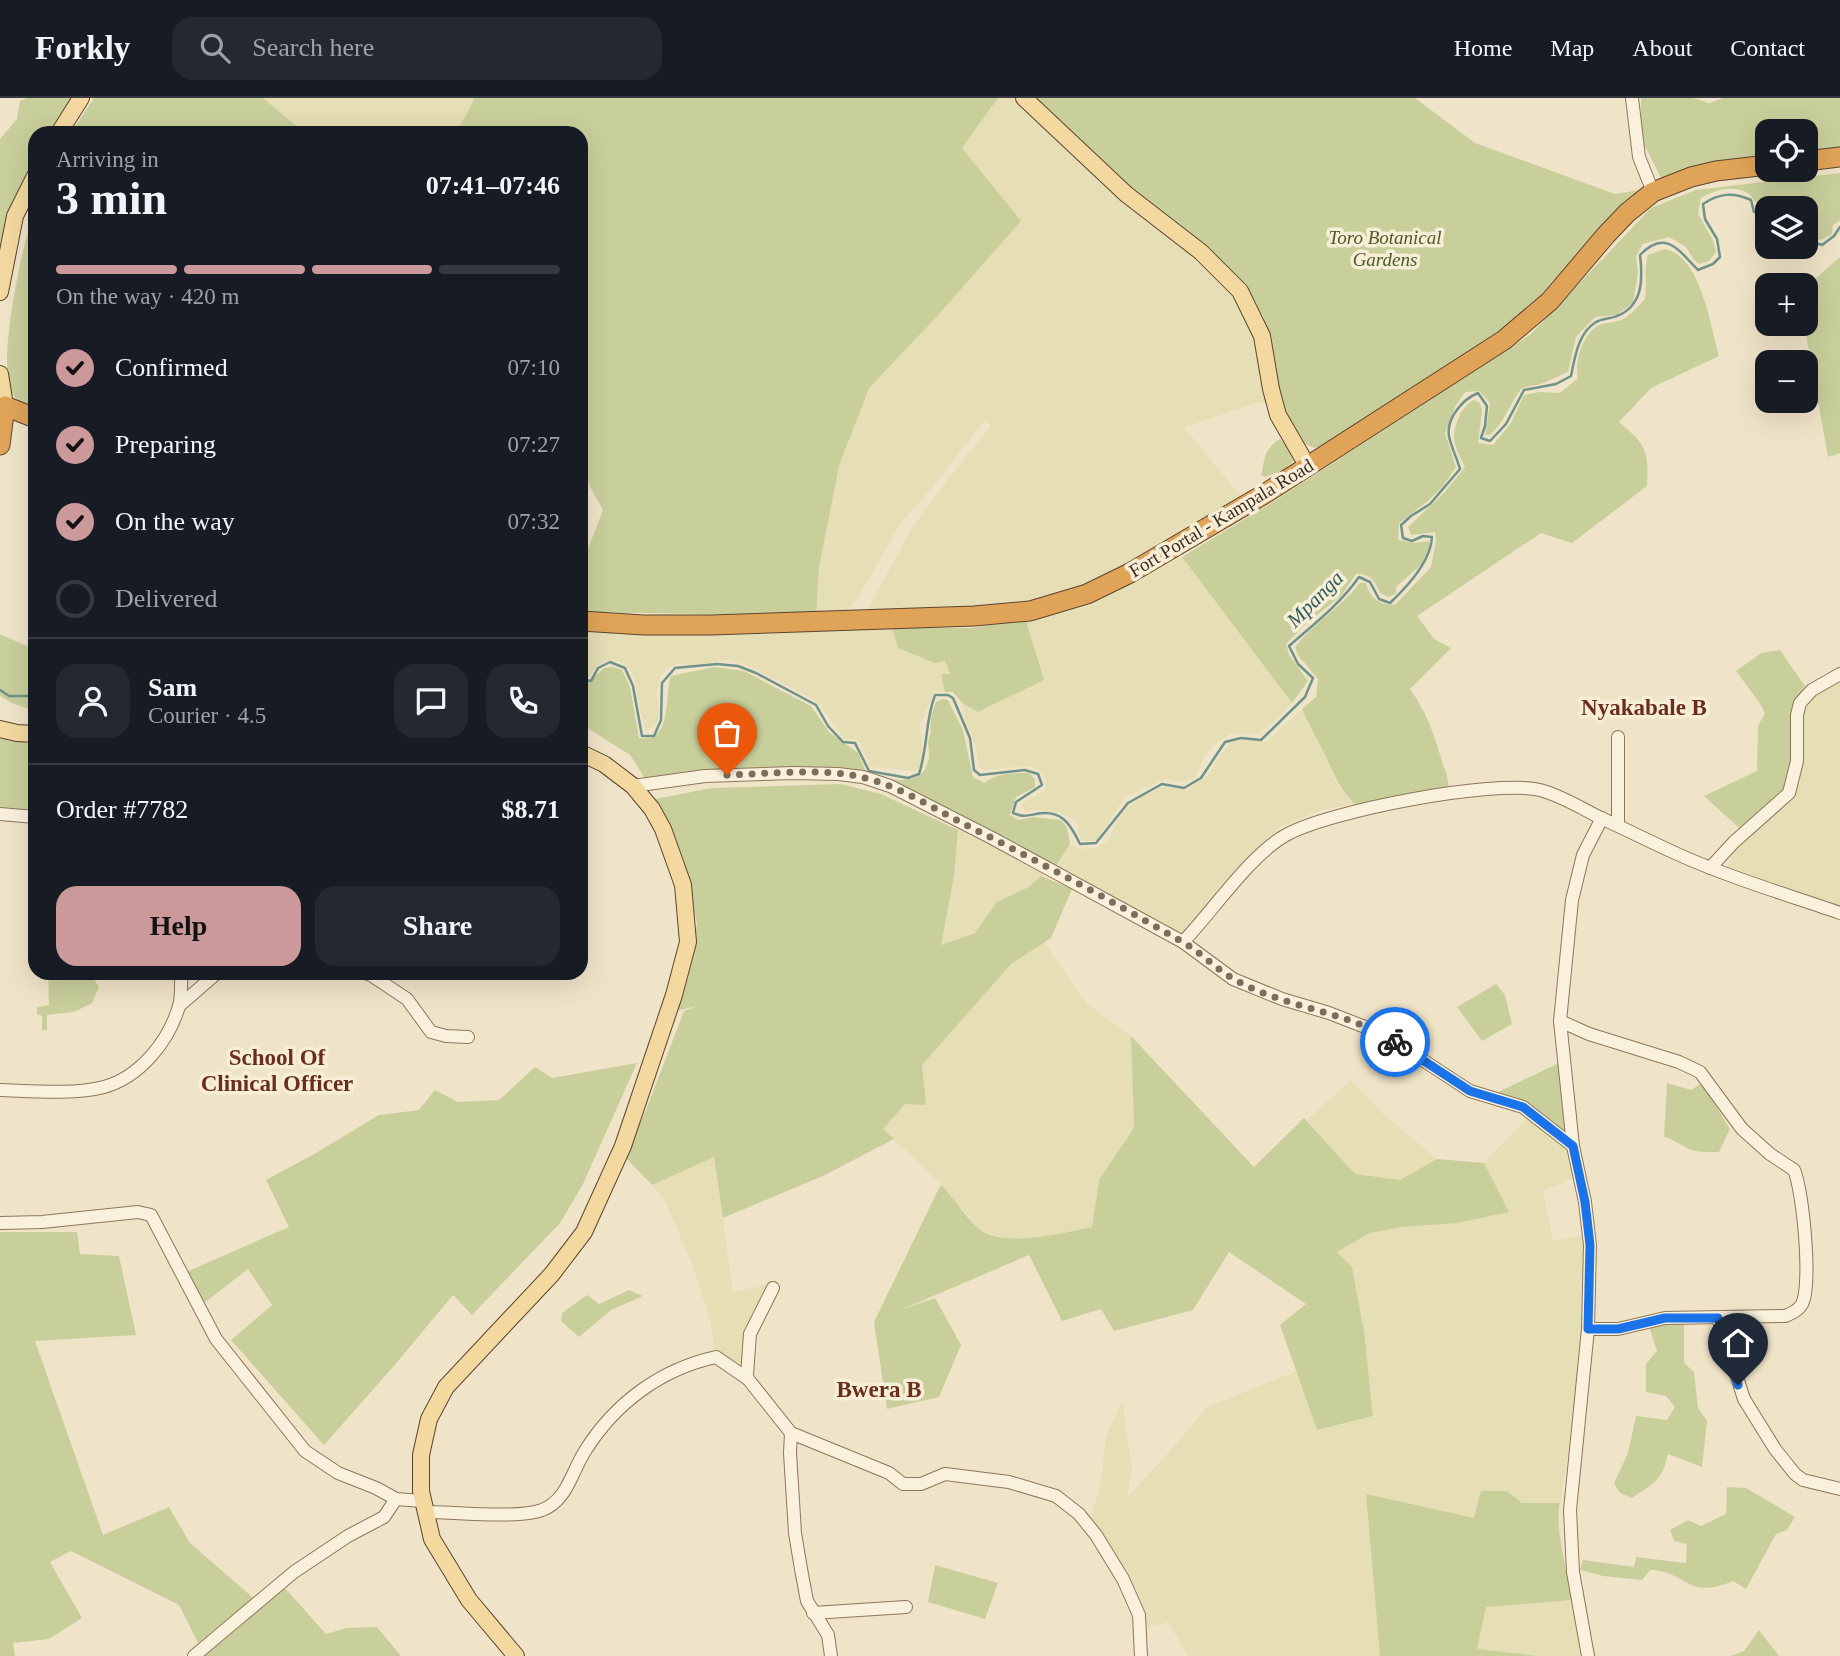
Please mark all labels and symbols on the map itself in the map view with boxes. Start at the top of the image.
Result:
park label: Toro Botanical Gardens [1328,227,1442,270]
street label: Fort Portal - Kampala Road [1125,454,1317,581]
water label: Mpanga [1281,566,1348,633]
district label: Nyakabale B [1581,695,1707,720]
pin [697,703,757,775]
courier [1360,1007,1430,1077]
district label: School Of Clinical Officer [201,1045,353,1096]
pin [1708,1313,1768,1385]
district label: Bwera B [837,1377,921,1402]

